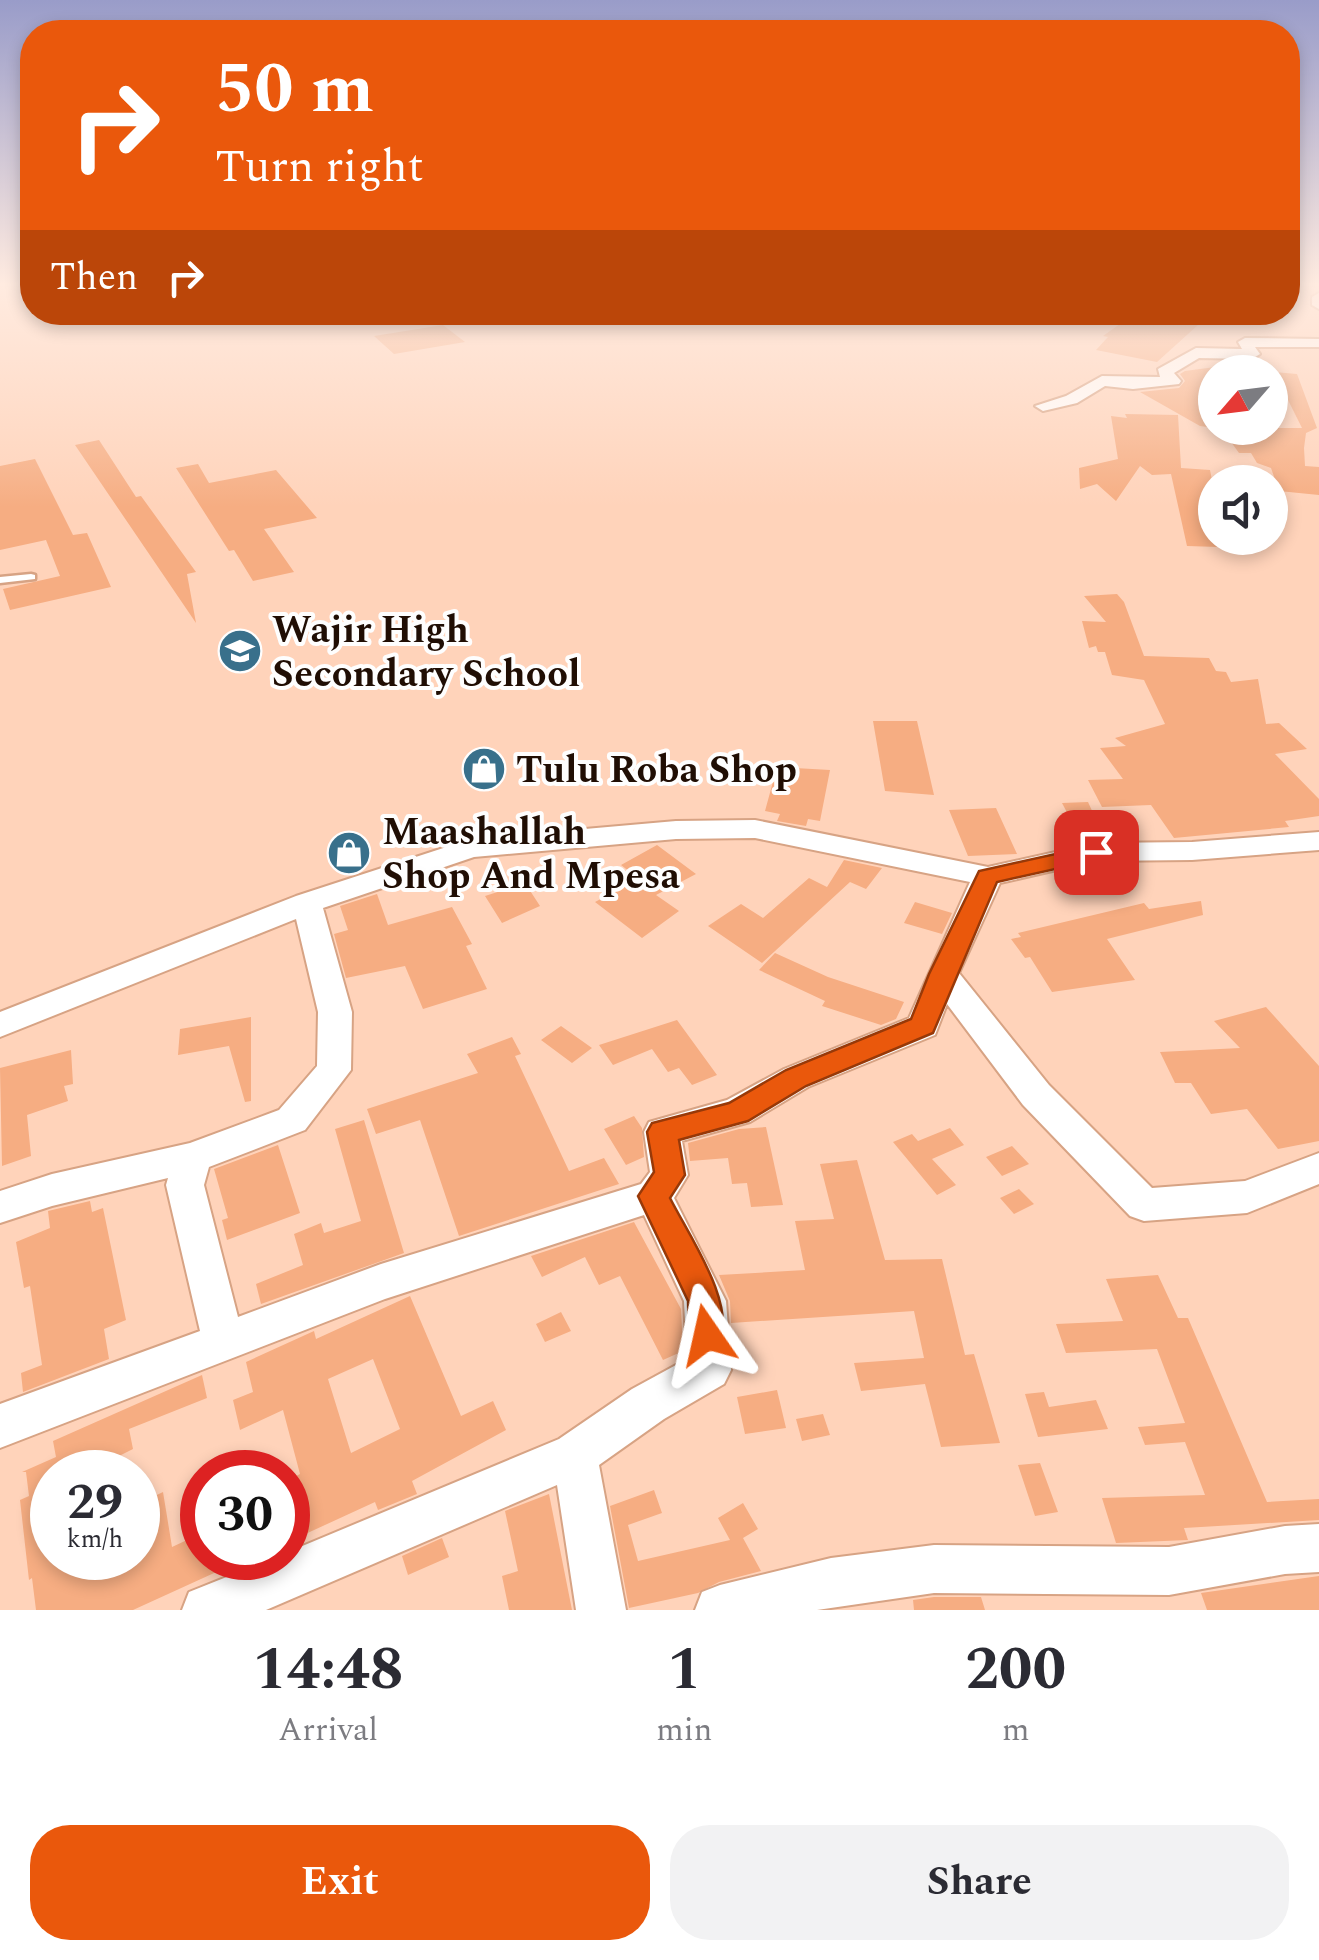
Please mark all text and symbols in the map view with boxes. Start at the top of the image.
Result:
text: 50 m [215,37,374,143]
icon: right [50,60,180,190]
text: Turn right [215,133,424,202]
text: Then [50,249,138,307]
icon: right [158,250,213,305]
north arrow [1198,355,1288,445]
map controls [1198,355,1288,555]
button: sound [1198,465,1288,555]
place label: Wajir High Secondary School [272,602,580,704]
school or university icon: Wajir High Secondary School [217,628,263,674]
place label: Tulu Roba Shop [516,742,797,800]
shop icon: Tulu Roba Shop [461,746,507,792]
place label: Maashallah Shop And Mpesa [382,804,681,906]
pin [1054,810,1139,895]
icon: arrive [1069,825,1124,880]
shop icon: Maashallah Shop And Mpesa [326,830,372,876]
position arrow [655,1283,759,1387]
speed limit sign: 30 [180,1450,310,1580]
text: 29 [67,1465,123,1541]
text: km/h [67,1521,123,1559]
text: 14:48 [253,1624,404,1716]
text: 1 [668,1624,701,1716]
text: 200 [965,1624,1066,1716]
text: Arrival [278,1706,378,1755]
text: min [656,1706,712,1755]
text: m [1002,1706,1029,1755]
button: Exit [30,1825,650,1940]
button: Share [670,1825,1289,1940]

